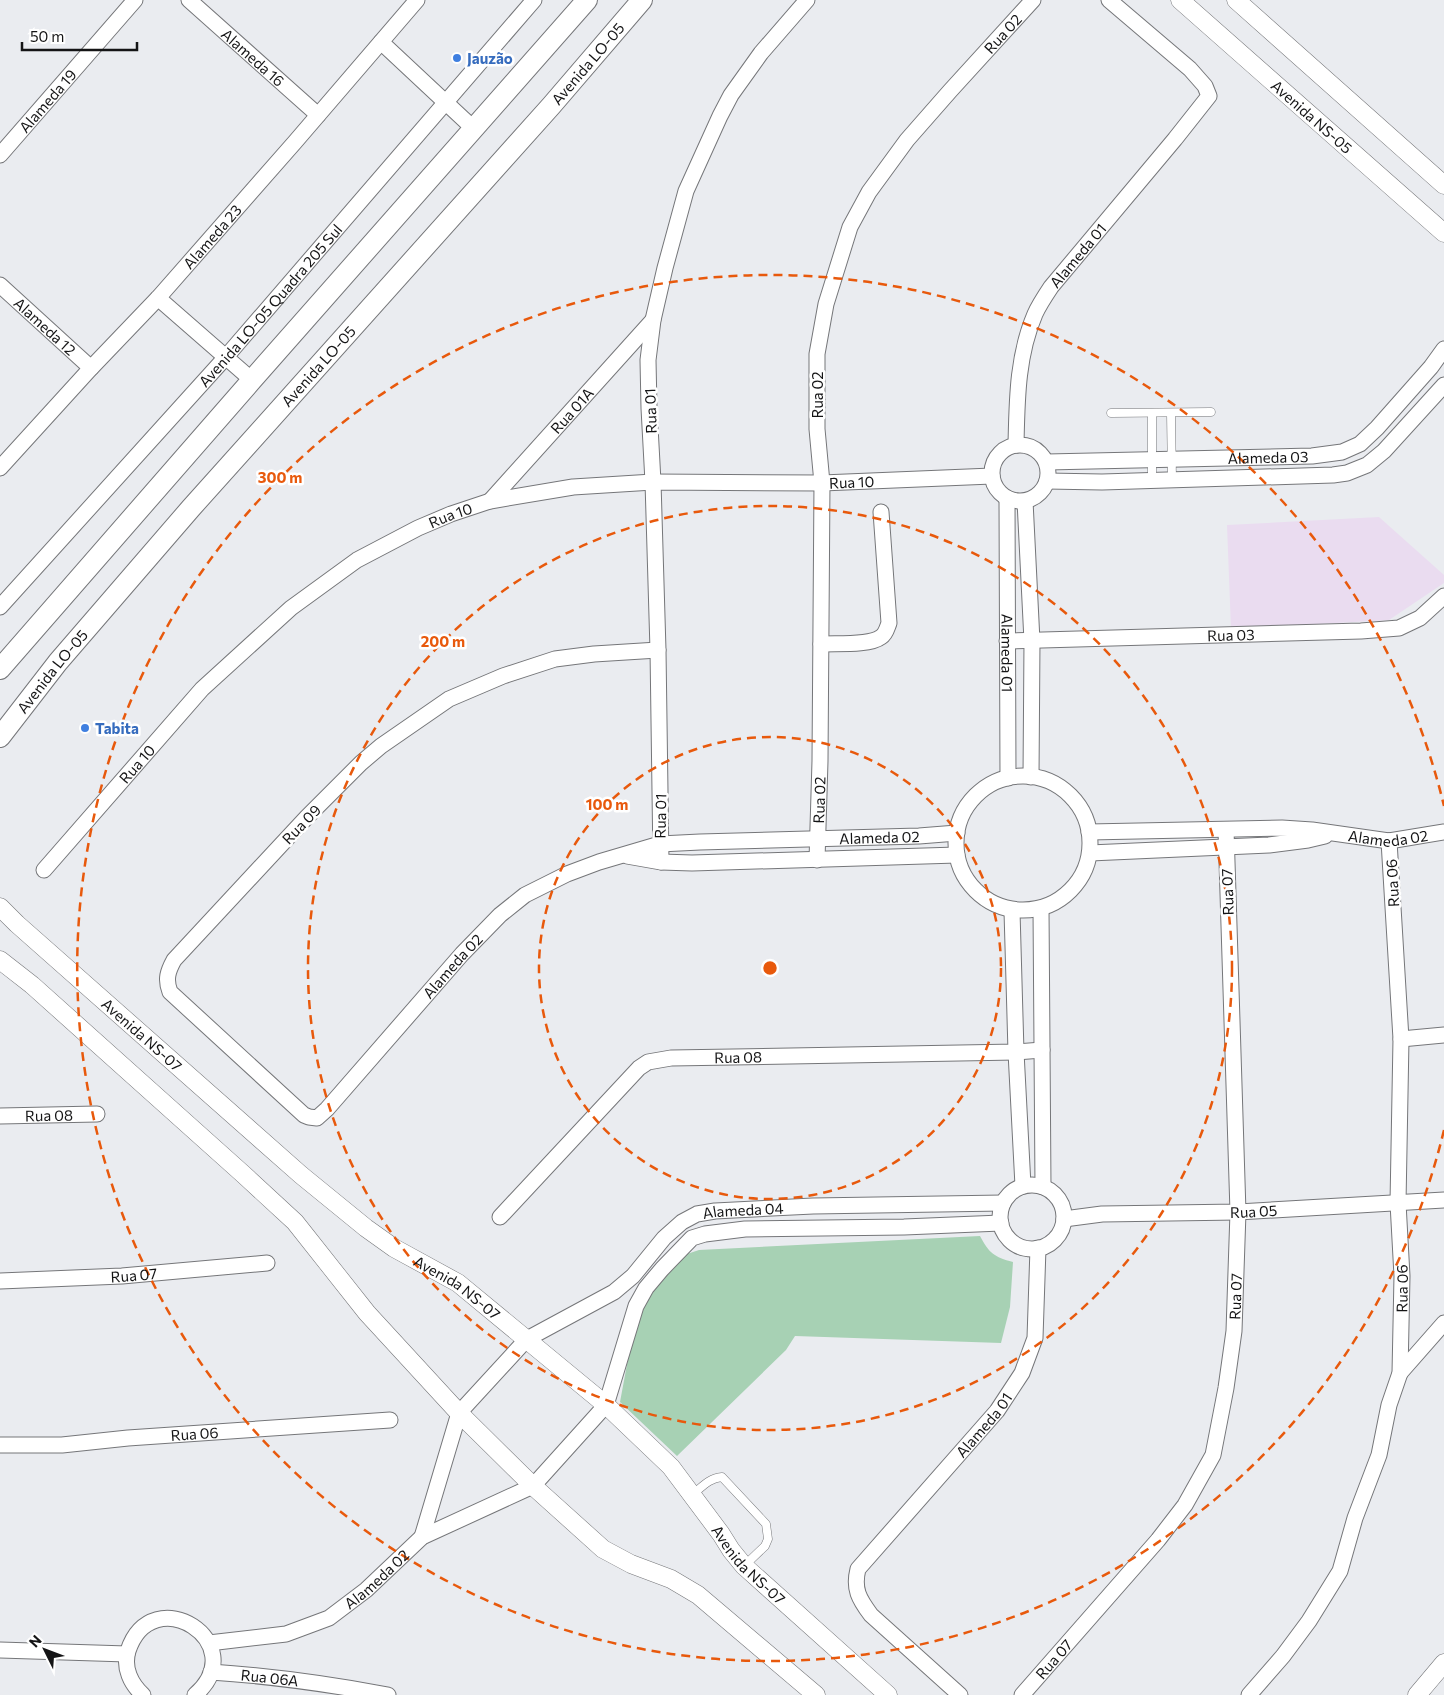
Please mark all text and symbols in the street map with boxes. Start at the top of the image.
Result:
street label: Rua 02 [980,10,1025,57]
street label: Avenida LO-05 [547,19,628,108]
scale bar [22,20,138,52]
street label: Alameda 16 [218,25,288,90]
text: 50 m [30,27,64,45]
place label: Jauzão [467,49,513,67]
marker: Jauzão [451,52,463,64]
street label: Alameda 19 [15,65,80,136]
street label: Avenida NS-05 [1268,76,1356,157]
street label: Alameda 23 [179,201,245,272]
street label: Alameda 01 [1045,219,1110,291]
street label: Avenida LO-05 Quadra 205 Sul [194,220,344,390]
street label: Alameda 12 [10,293,80,359]
street label: Avenida LO-05 [277,322,359,410]
street label: Rua 02 [808,371,826,419]
street label: Rua 01A [546,384,597,437]
street label: Rua 01 [640,388,660,434]
street label: Alameda 03 [1227,447,1309,467]
text: 300 m [258,468,302,486]
street label: Rua 10 [829,472,875,492]
street label: Rua 10 [426,499,474,532]
street label: Alameda 01 [998,614,1017,692]
street label: Rua 03 [1207,625,1255,644]
street label: Avenida LO-05 [13,626,91,717]
text: 200 m [421,632,465,650]
place label: Tabita [95,719,139,737]
marker: Tabita [79,722,91,734]
street label: Rua 10 [115,741,158,787]
street label: Rua 02 [809,776,829,824]
street label: Rua 01 [651,793,669,839]
text: 100 m [586,795,628,813]
street label: Rua 09 [278,800,324,848]
street label: Alameda 02 [1347,826,1429,850]
street label: Alameda 02 [839,827,920,847]
street label: Rua 06 [1382,859,1402,907]
street label: Rua 07 [1217,868,1237,916]
street label: Alameda 02 [419,930,486,1002]
centre of rings [761,959,779,977]
street label: Avenida NS-07 [98,994,186,1075]
street label: Rua 08 [714,1047,762,1066]
street label: Rua 08 [25,1105,73,1124]
street label: Alameda 04 [701,1199,784,1222]
street label: Rua 05 [1230,1201,1278,1221]
street label: Avenida NS-07 [411,1252,504,1323]
street label: Rua 07 [110,1264,158,1285]
street label: Rua 06 [1392,1264,1411,1313]
street label: Rua 07 [1225,1273,1245,1320]
street label: Alameda 01 [952,1389,1016,1461]
street label: Rua 06 [170,1423,219,1444]
street label: Avenida NS-07 [708,1521,789,1608]
street label: Alameda 02 [341,1545,412,1612]
north arrow [20,1625,70,1675]
text: N [25,1631,45,1651]
street label: Rua 07 [1031,1635,1076,1682]
street label: Rua 06A [240,1665,300,1690]

